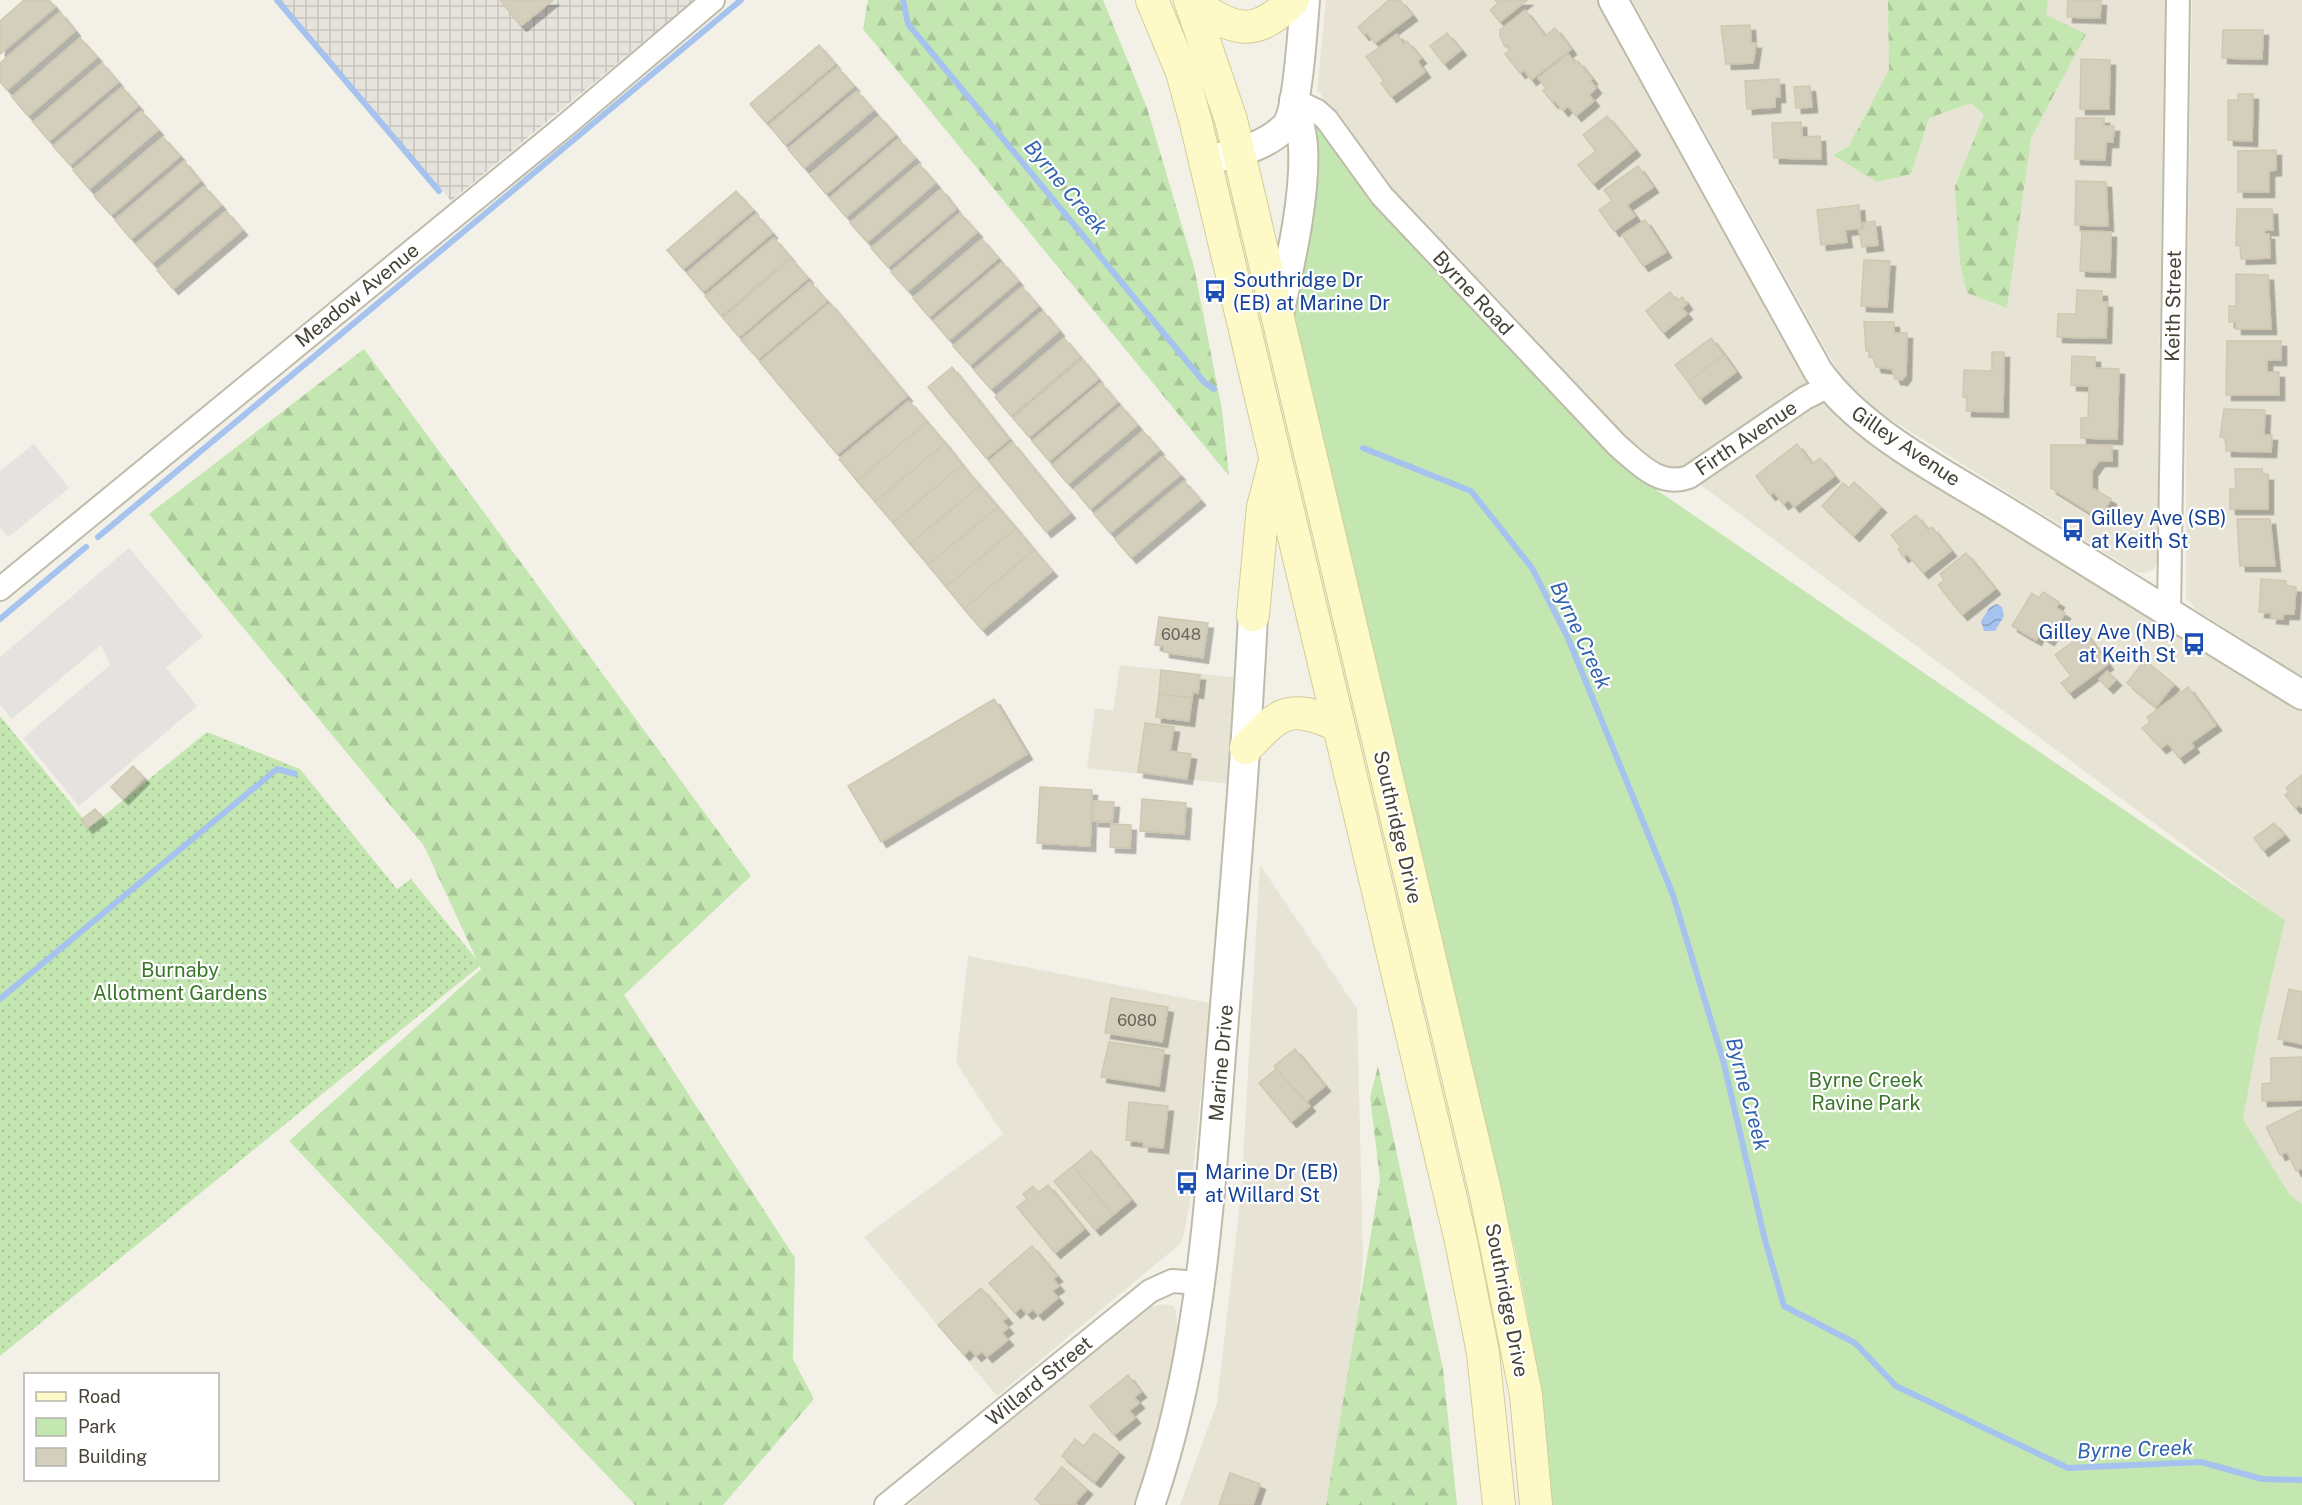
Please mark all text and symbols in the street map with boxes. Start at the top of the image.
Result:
water label: Byrne Creek [1019,134,1113,240]
street label: Meadow Avenue [290,238,424,352]
street label: Byrne Road [1428,246,1518,340]
street label: Keith Street [2160,250,2186,362]
place label: Southridge Dr (EB) at Marine Dr [1233,268,1390,315]
bus stop icon: Southridge Dr (EB) at Marine Dr [1202,278,1228,304]
street label: Firth Avenue [1691,395,1801,481]
street label: Gilley Avenue [1847,401,1965,491]
place label: Gilley Ave (SB) at Keith St [2091,506,2227,553]
bus stop icon: Gilley Ave (SB) at Keith St [2060,517,2086,543]
water label: Byrne Creek [1545,577,1617,693]
place label: Gilley Ave (NB) at Keith St [2039,620,2176,667]
house number: 6048 [1161,625,1201,644]
bus stop icon: Gilley Ave (NB) at Keith St [2181,631,2207,657]
street label: Southridge Drive [1369,748,1427,906]
park label: Burnaby Allotment Gardens [93,958,267,1005]
street label: Marine Drive [1204,1004,1238,1122]
house number: 6080 [1117,1011,1157,1030]
water label: Byrne Creek [1721,1035,1775,1154]
park label: Byrne Creek Ravine Park [1809,1068,1923,1115]
place label: Marine Dr (EB) at Willard St [1205,1160,1339,1207]
bus stop icon: Marine Dr (EB) at Willard St [1174,1170,1200,1196]
street label: Southridge Drive [1480,1221,1534,1379]
street label: Willard Street [981,1331,1097,1431]
legend [24,1373,219,1481]
text: Road [78,1386,121,1407]
text: Park [78,1416,116,1437]
water label: Byrne Creek [2077,1434,2194,1464]
text: Building [78,1446,147,1467]

